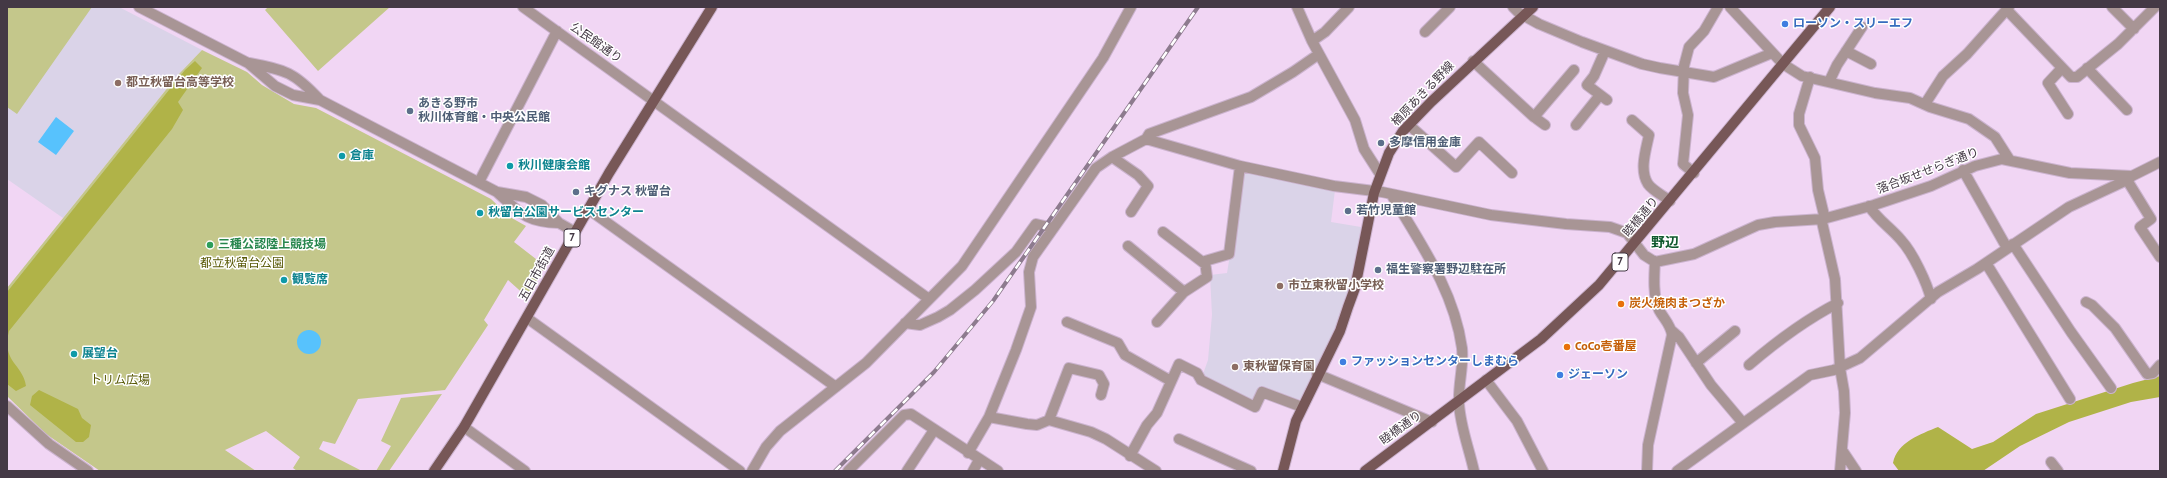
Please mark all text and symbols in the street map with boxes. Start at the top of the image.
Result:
place label: ローソン・スリーエフ [1793,17,1913,31]
marker: ローソン・スリーエフ [1780,19,1790,29]
street label: 公民館通り [567,20,625,66]
street label: 楢原あきる野線 [1389,59,1457,129]
place label: 都立秋留台高等学校 [126,76,234,90]
marker: 都立秋留台高等学校 [113,78,123,88]
place label: あきる野市 秋川体育館・中央公民館 [418,97,550,125]
marker: あきる野市 秋川体育館・中央公民館 [405,106,415,116]
place label: 多摩信用金庫 [1389,136,1461,150]
marker: 多摩信用金庫 [1376,138,1386,148]
street label: 落合坂せせらぎ通り [1875,145,1981,197]
place label: 倉庫 [350,149,374,163]
marker: 倉庫 [337,151,347,161]
place label: 秋川健康会館 [518,159,590,173]
marker: 秋川健康会館 [505,161,515,171]
place label: キグナス 秋留台 [584,185,671,199]
marker: キグナス 秋留台 [571,187,581,197]
street label: 睦橋通り [1620,194,1662,240]
place label: 若竹児童館 [1356,204,1416,218]
place label: 秋留台公園サービスセンター [488,206,644,220]
marker: 若竹児童館 [1343,206,1353,216]
marker: 秋留台公園サービスセンター [475,208,485,218]
road number: 7 [564,229,580,247]
district label: 野辺 [1651,235,1679,251]
place label: 三種公認陸上競技場 [218,238,326,252]
marker: 三種公認陸上競技場 [205,240,215,250]
street label: 五日市街道 [516,244,558,304]
road number: 7 [1612,253,1628,271]
park label: 都立秋留台公園 [200,257,284,271]
place label: 福生警察署野辺駐在所 [1386,263,1506,277]
marker: 福生警察署野辺駐在所 [1373,265,1383,275]
place label: 観覧席 [292,273,328,287]
marker: 観覧席 [279,275,289,285]
place label: 市立東秋留小学校 [1288,279,1384,293]
marker: 市立東秋留小学校 [1275,281,1285,291]
place label: 炭火焼肉まつざか [1629,297,1725,311]
marker: 炭火焼肉まつざか [1616,299,1626,309]
place label: CoCo壱番屋 [1575,340,1636,354]
marker: CoCo壱番屋 [1562,342,1572,352]
place label: 展望台 [82,347,118,361]
marker: 展望台 [69,349,79,359]
place label: ファッションセンターしまむら [1351,355,1519,369]
marker: ファッションセンターしまむら [1338,357,1348,367]
place label: 東秋留保育園 [1243,360,1315,374]
marker: 東秋留保育園 [1230,362,1240,372]
place label: ジェーソン [1568,368,1628,382]
marker: ジェーソン [1555,370,1565,380]
park label: トリム広場 [90,374,150,388]
street label: 睦橋通り [1377,408,1425,448]

